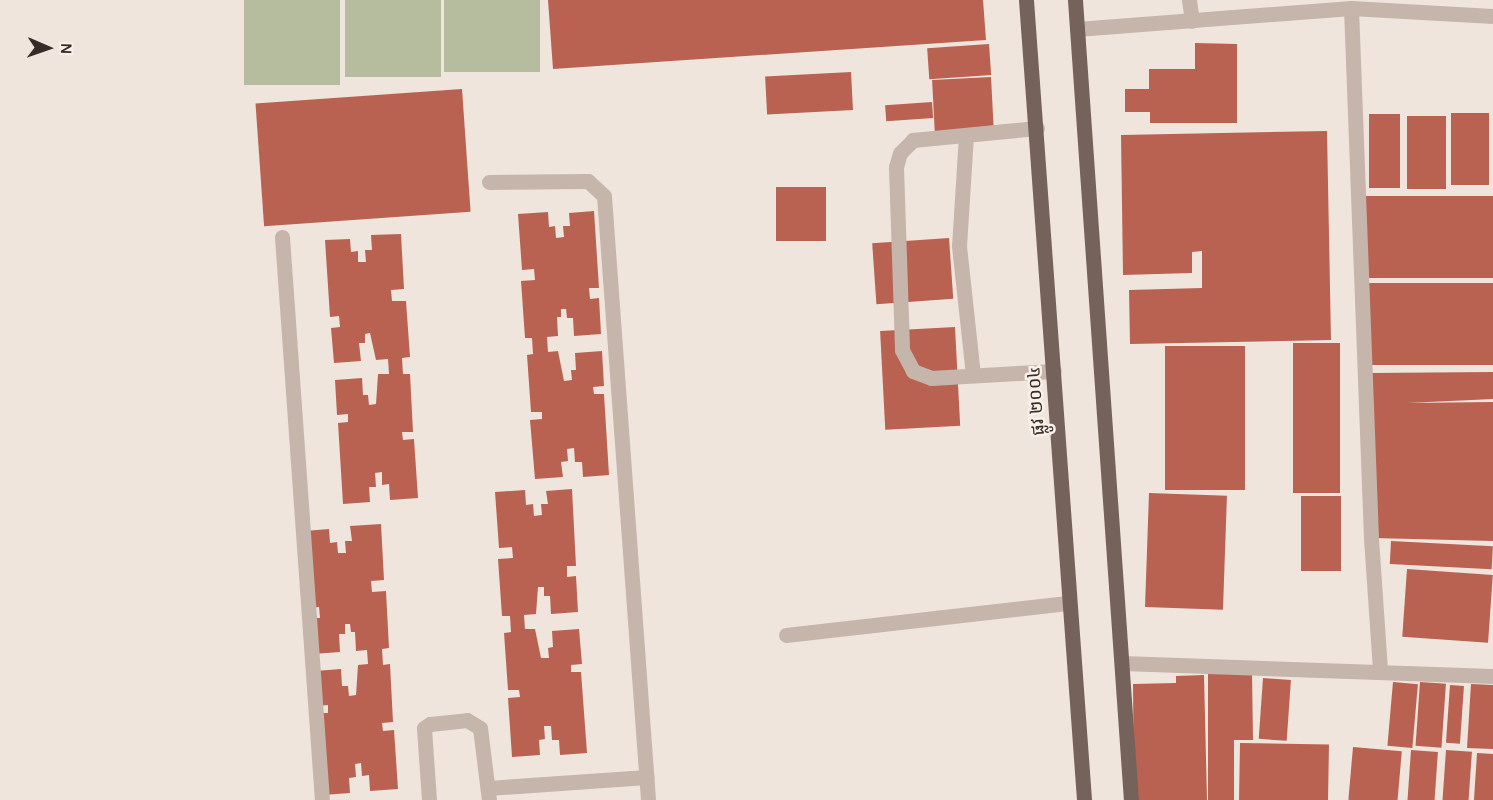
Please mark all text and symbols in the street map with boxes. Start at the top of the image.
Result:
north arrow [18,18,78,78]
text: N [57,43,76,55]
street label: ផ្លូវ ២០០៤ [1023,366,1049,436]

